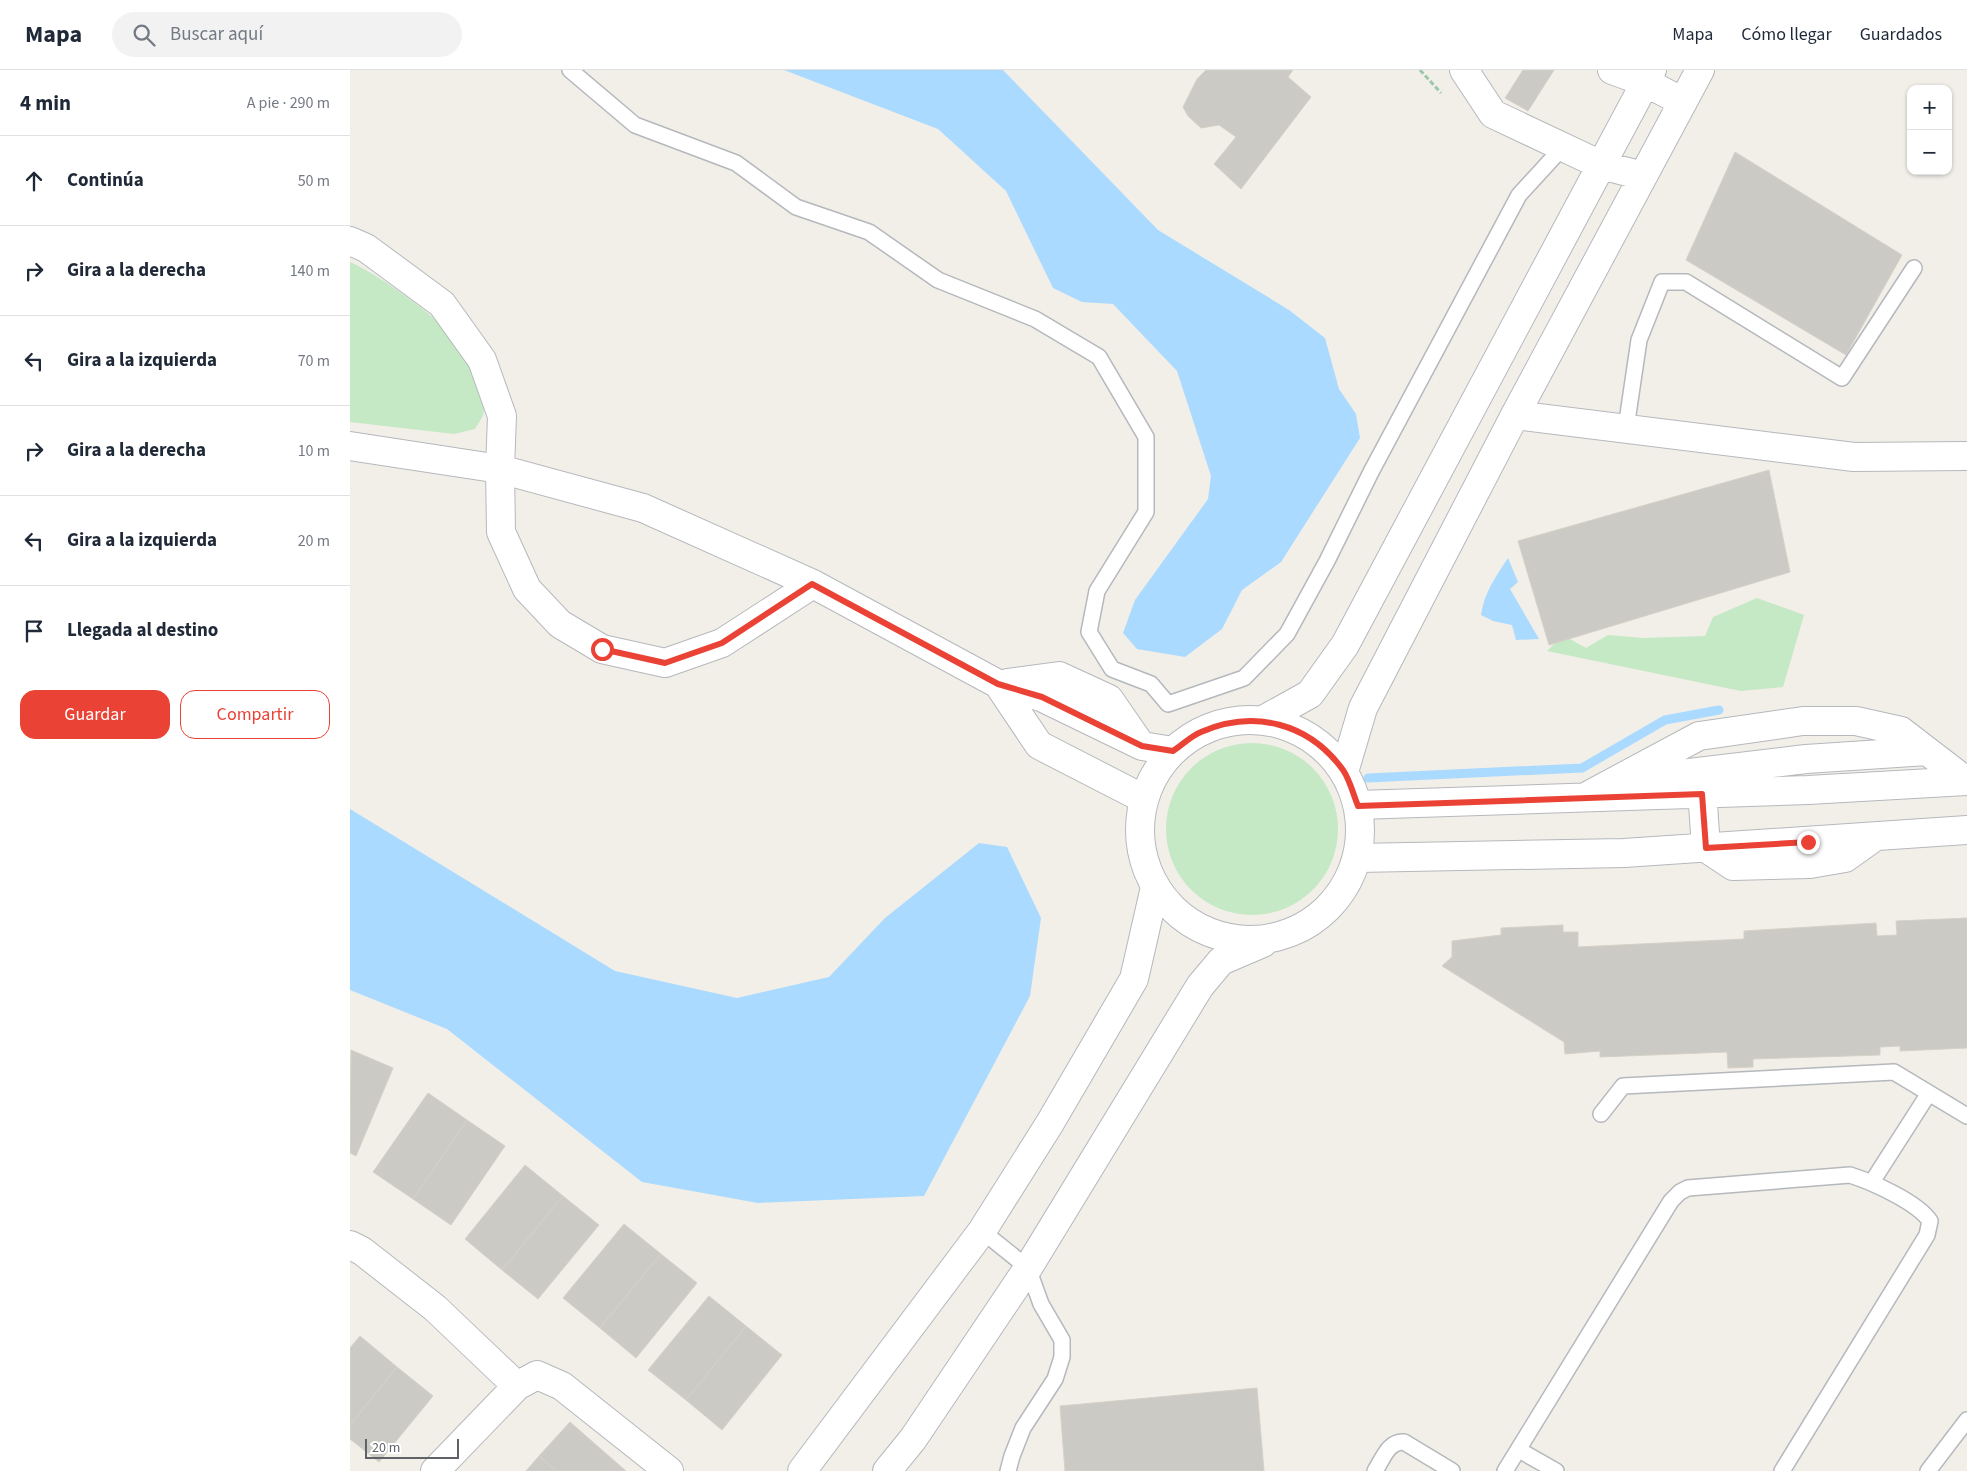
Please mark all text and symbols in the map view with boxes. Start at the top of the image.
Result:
search box [112,12,462,57]
text: Mapa [25,17,82,52]
icon: search [130,21,158,49]
text: Buscar aquí [170,21,263,48]
text: Mapa [1672,22,1713,47]
text: Cómo llegar [1741,22,1832,47]
text: Guardados [1860,22,1942,47]
map controls [1907,85,1952,175]
button: + [1907,85,1952,130]
text: 4 min [20,88,71,118]
text: A pie · 290 m [247,92,330,114]
button: − [1907,130,1952,175]
icon: ahead [20,167,48,195]
text: Continúa [67,167,144,194]
text: 50 m [298,170,330,192]
icon: right [20,257,48,285]
text: Gira a la derecha [67,257,206,284]
text: 140 m [290,260,330,282]
icon: left [20,347,48,375]
text: Gira a la izquierda [67,347,217,374]
text: 70 m [298,350,330,372]
icon: right [20,437,48,465]
text: Gira a la derecha [67,437,206,464]
text: 10 m [298,440,330,462]
icon: left [20,527,48,555]
text: Gira a la izquierda [67,527,217,554]
text: 20 m [298,530,330,552]
icon: arrive [20,617,48,645]
text: Llegada al destino [67,617,218,644]
route start [591,638,614,661]
button: Guardar [20,690,170,739]
button: Compartir [180,690,330,739]
route end [1797,831,1820,854]
scale bar [365,1436,459,1459]
text: 20 m [372,1438,400,1458]

